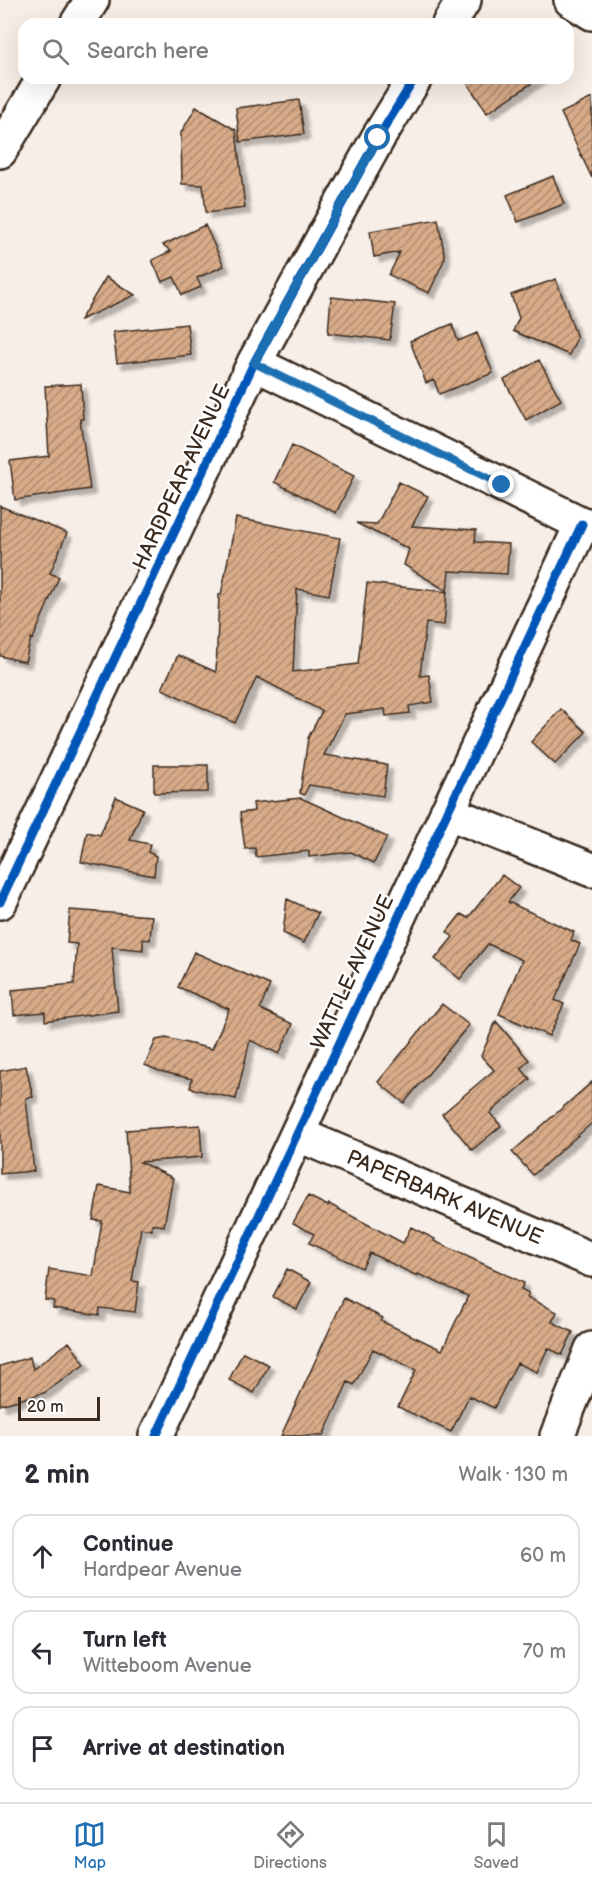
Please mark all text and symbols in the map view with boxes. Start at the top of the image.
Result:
search box [18,18,574,84]
icon: search [39,35,72,68]
text: Search here [87,38,209,65]
route start [364,124,390,150]
street label: HARDPEAR AVENUE [127,380,235,574]
route end [488,471,514,497]
street label: WATTLE AVENUE [306,891,399,1054]
street label: PAPERBARK AVENUE [343,1145,547,1250]
scale bar [18,1394,100,1422]
text: 20 m [27,1398,63,1417]
text: 2 min [24,1460,90,1491]
text: Walk · 130 m [459,1463,568,1487]
text: Continue [83,1531,173,1558]
icon: ahead [26,1540,59,1573]
text: 60 m [520,1544,566,1568]
text: Hardpear Avenue [83,1558,242,1582]
text: Turn left [83,1627,167,1654]
icon: left [26,1636,59,1669]
text: 70 m [522,1640,566,1664]
text: Witteboom Avenue [83,1654,252,1678]
icon: arrive [26,1732,59,1765]
text: Arrive at destination [83,1735,285,1762]
tab: Map [73,1818,106,1873]
tab: Directions [253,1818,327,1873]
tab: Saved [474,1818,519,1873]

